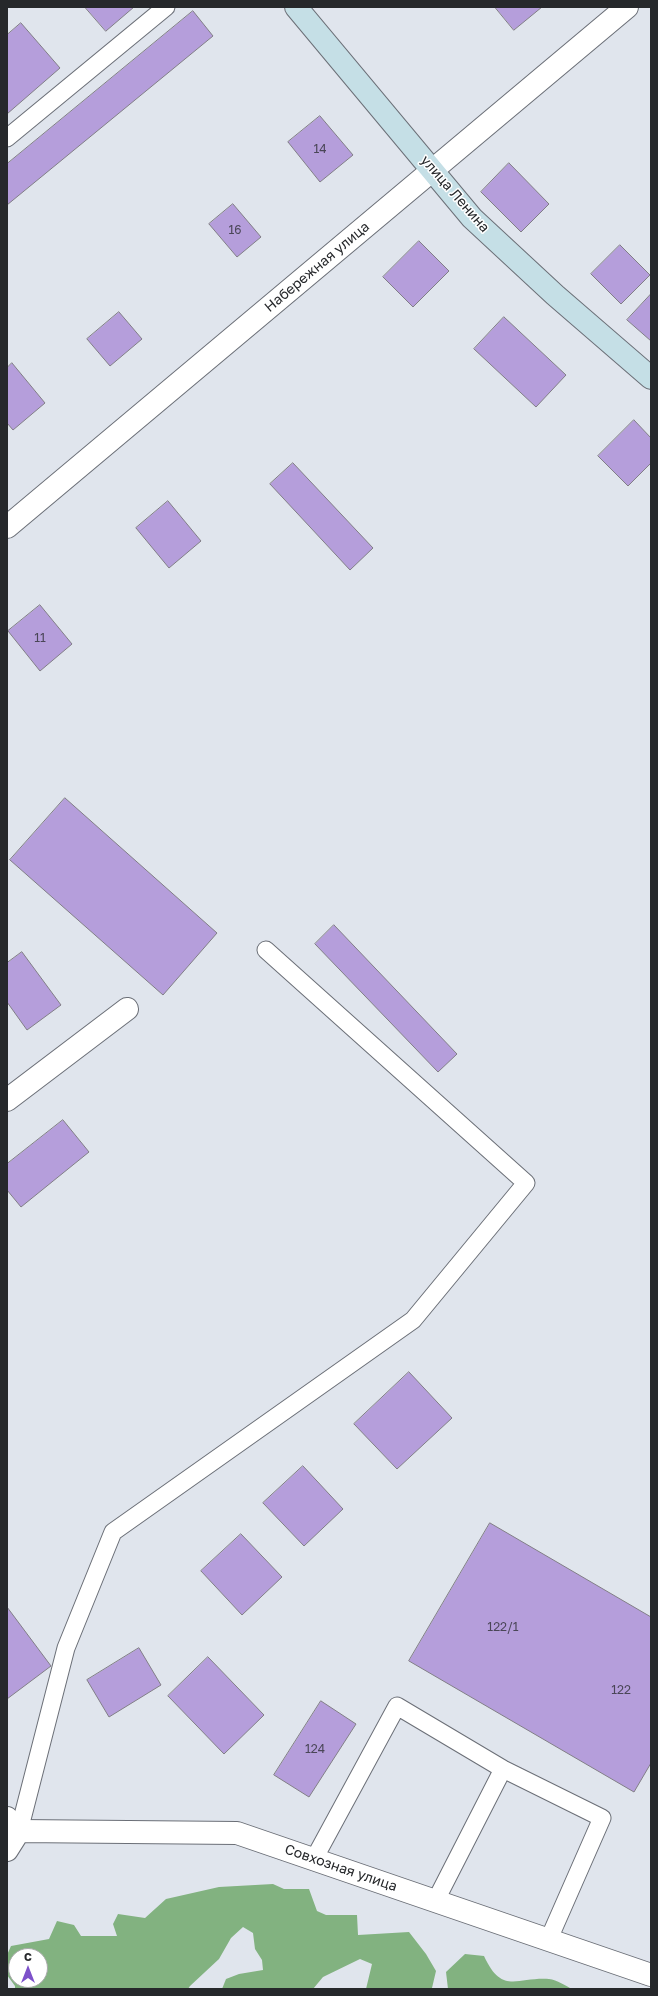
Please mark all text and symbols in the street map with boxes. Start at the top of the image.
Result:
house number: 14 [313,142,327,156]
street label: улица Ленина [417,152,493,236]
street label: Набережная улица [261,218,373,316]
house number: 16 [228,223,242,237]
house number: 11 [34,631,46,645]
house number: 122/1 [487,1620,519,1634]
house number: 122 [611,1683,631,1697]
house number: 124 [305,1742,325,1756]
street label: Совхозная улица [283,1841,399,1895]
north arrow [8,1948,48,1988]
text: С [24,1950,32,1963]

